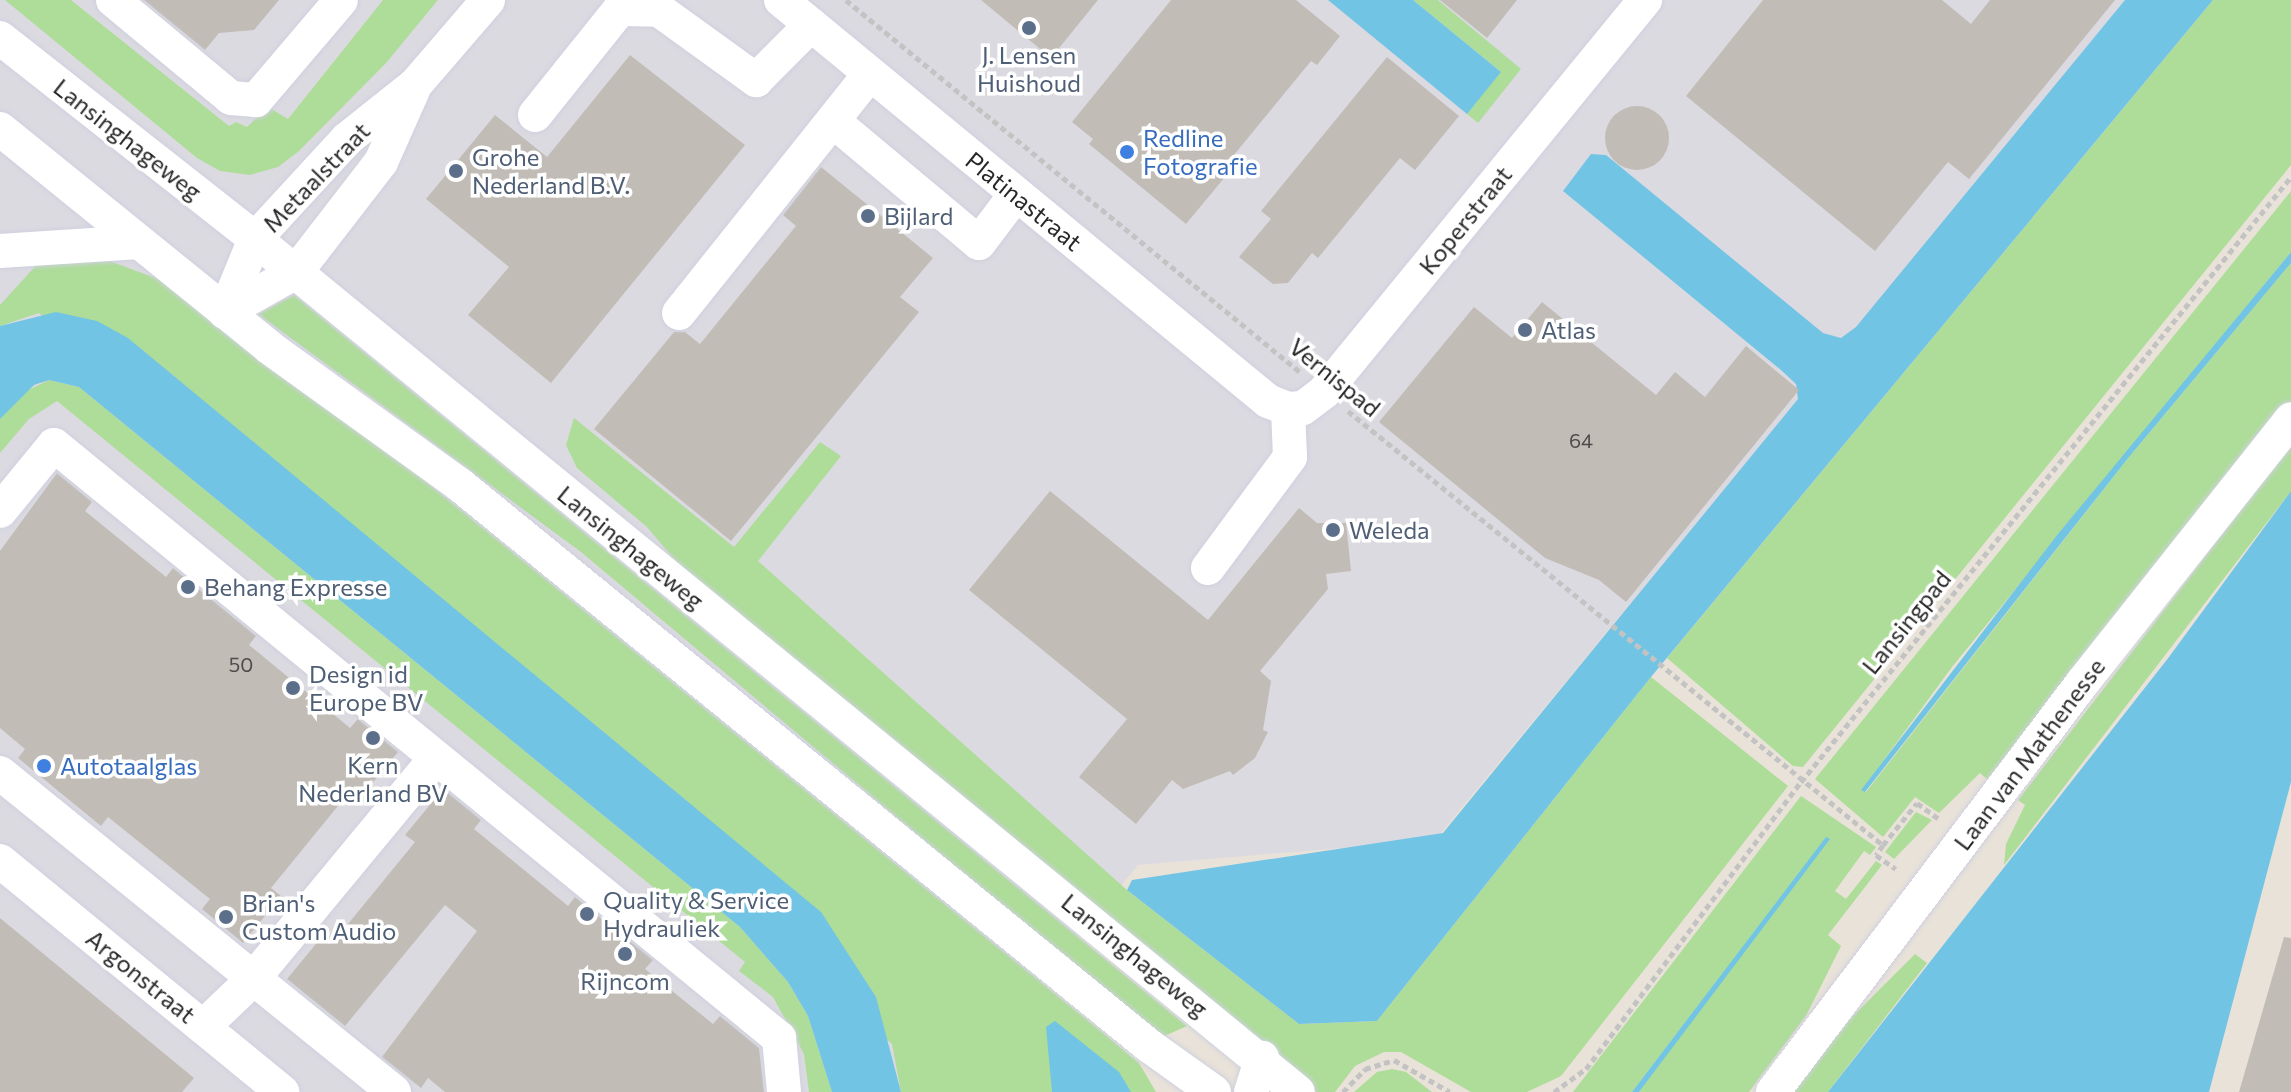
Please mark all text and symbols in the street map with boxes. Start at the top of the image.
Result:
marker: J. Lensen Huishoud [1020,19,1038,37]
place label: J. Lensen Huishoud [977,41,1081,97]
street label: Lansinghageweg [48,72,208,206]
street label: Metaalstraat [257,116,375,238]
place label: Redline Fotografie [1143,124,1258,180]
place label: Grohe Nederland B.V. [472,143,630,199]
marker: Redline Fotografie [1118,143,1136,161]
street label: Platinastraat [960,145,1088,257]
street label: Koperstraat [1413,160,1517,280]
marker: Grohe Nederland B.V. [447,162,465,180]
place label: Bijlard [884,202,953,230]
marker: Bijlard [859,207,877,225]
place label: Atlas [1541,316,1596,344]
marker: Atlas [1516,321,1534,339]
street label: Vernispad [1284,332,1386,422]
house number: 64 [1569,428,1593,452]
street label: Lansinghageweg [552,479,710,615]
place label: Weleda [1349,516,1430,544]
marker: Weleda [1324,521,1342,539]
street label: Lansingpad [1856,565,1956,679]
place label: Behang Expresse [204,573,387,601]
marker: Behang Expresse [179,578,197,596]
house number: 50 [229,652,253,676]
street label: Laan van Mathenesse [1948,652,2110,856]
place label: Design id Europe BV [309,660,424,716]
marker: Design id Europe BV [284,679,302,697]
marker: Kern Nederland BV [364,729,382,747]
place label: Kern Nederland BV [298,751,448,807]
place label: Autotaalglas [60,752,197,780]
marker: Autotaalglas [35,757,53,775]
place label: Quality & Service Hydrauliek [603,886,789,942]
street label: Lansinghageweg [1056,887,1214,1023]
place label: Brian's Custom Audio [242,889,396,945]
marker: Quality & Service Hydrauliek [578,905,596,923]
marker: Brian's Custom Audio [217,908,235,926]
street label: Argonstraat [81,923,201,1029]
marker: Rijncom [616,945,634,963]
place label: Rijncom [580,967,670,995]

